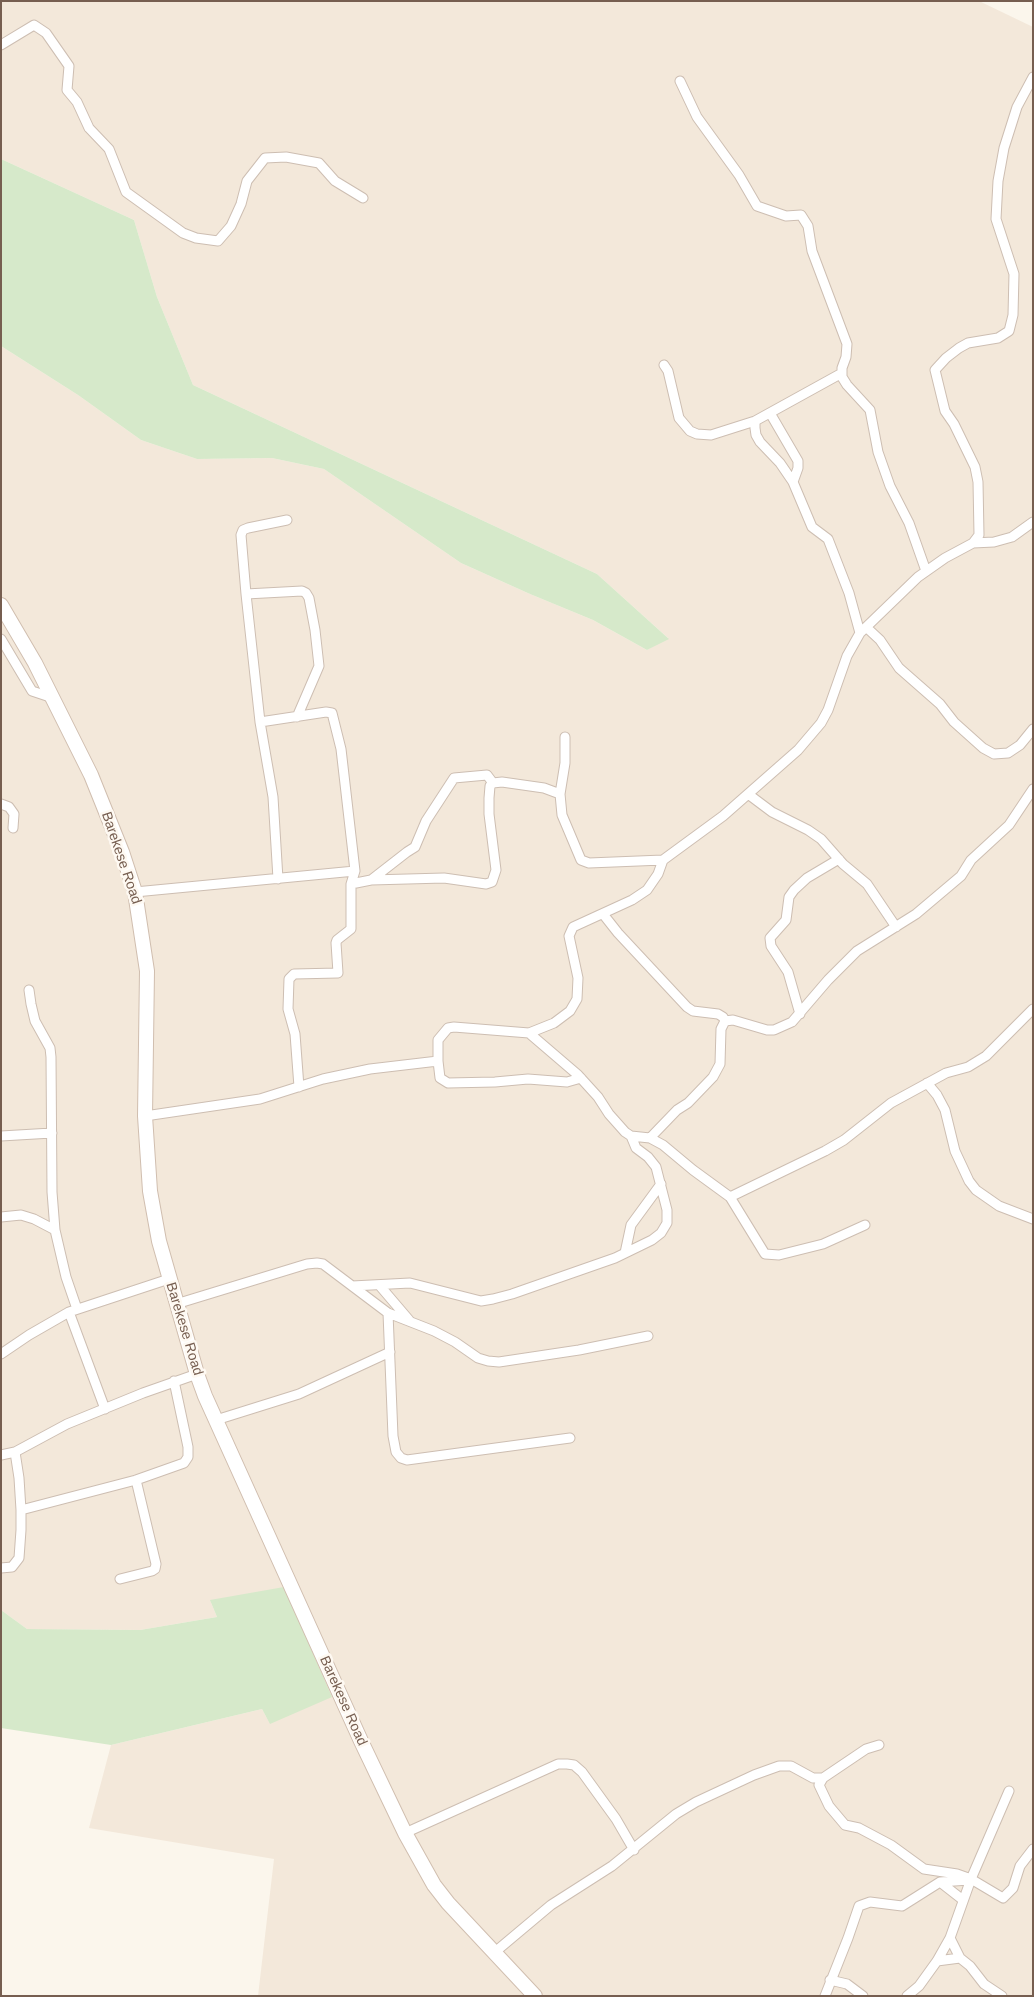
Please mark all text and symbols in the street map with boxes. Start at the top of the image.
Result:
street label: Barekese Road [97,810,145,906]
street label: Barekese Road [162,1280,206,1378]
street label: Barekese Road [316,1654,370,1748]

